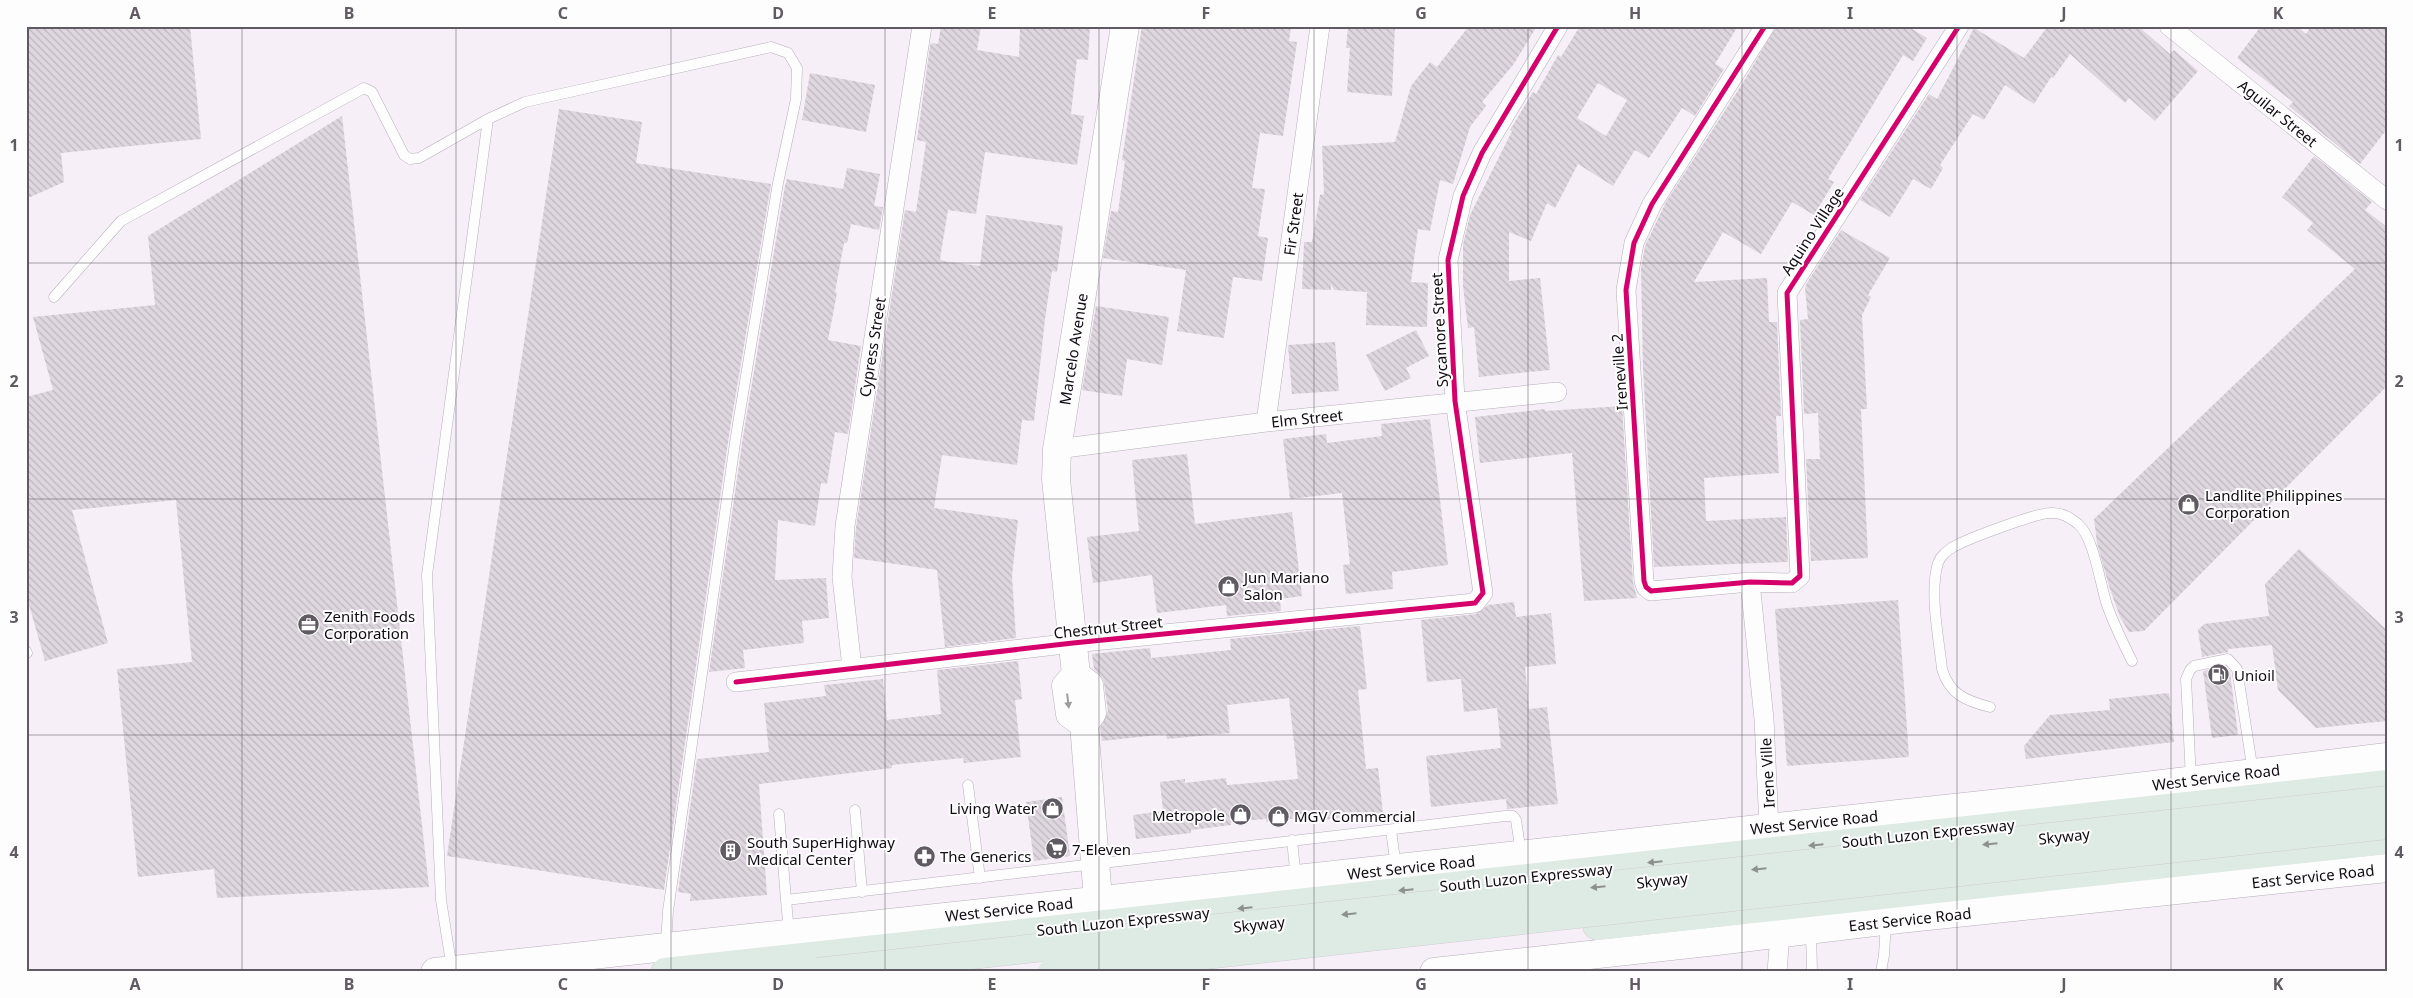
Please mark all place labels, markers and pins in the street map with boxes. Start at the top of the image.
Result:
place label: Landlite Philippines Corporation [2205,485,2342,522]
shop icon: Landlite Philippines Corporation [2177,492,2201,516]
place label: Jun Mariano Salon [1242,567,1329,604]
shop icon: Jun Mariano Salon [1216,574,1240,598]
place label: Zenith Foods Corporation [324,606,415,643]
office icon: Zenith Foods Corporation [296,613,320,637]
fuel station icon: Unioil [2206,663,2230,687]
place label: Unioil [2234,665,2275,685]
shop icon: Living Water [1041,796,1065,820]
place label: Living Water [949,798,1037,818]
shop icon: Metropole [1229,803,1253,827]
shop icon: MGV Commercial [1266,804,1290,828]
place label: Metropole [1152,805,1225,825]
place label: MGV Commercial [1294,806,1416,826]
place label: South SuperHighway Medical Center [747,832,895,869]
supermarket icon: 7-Eleven [1044,837,1068,861]
building icon: South SuperHighway Medical Center [719,839,743,863]
place label: 7-Eleven [1072,839,1131,859]
pharmacy icon: The Generics [912,844,936,868]
place label: The Generics [940,846,1032,866]

